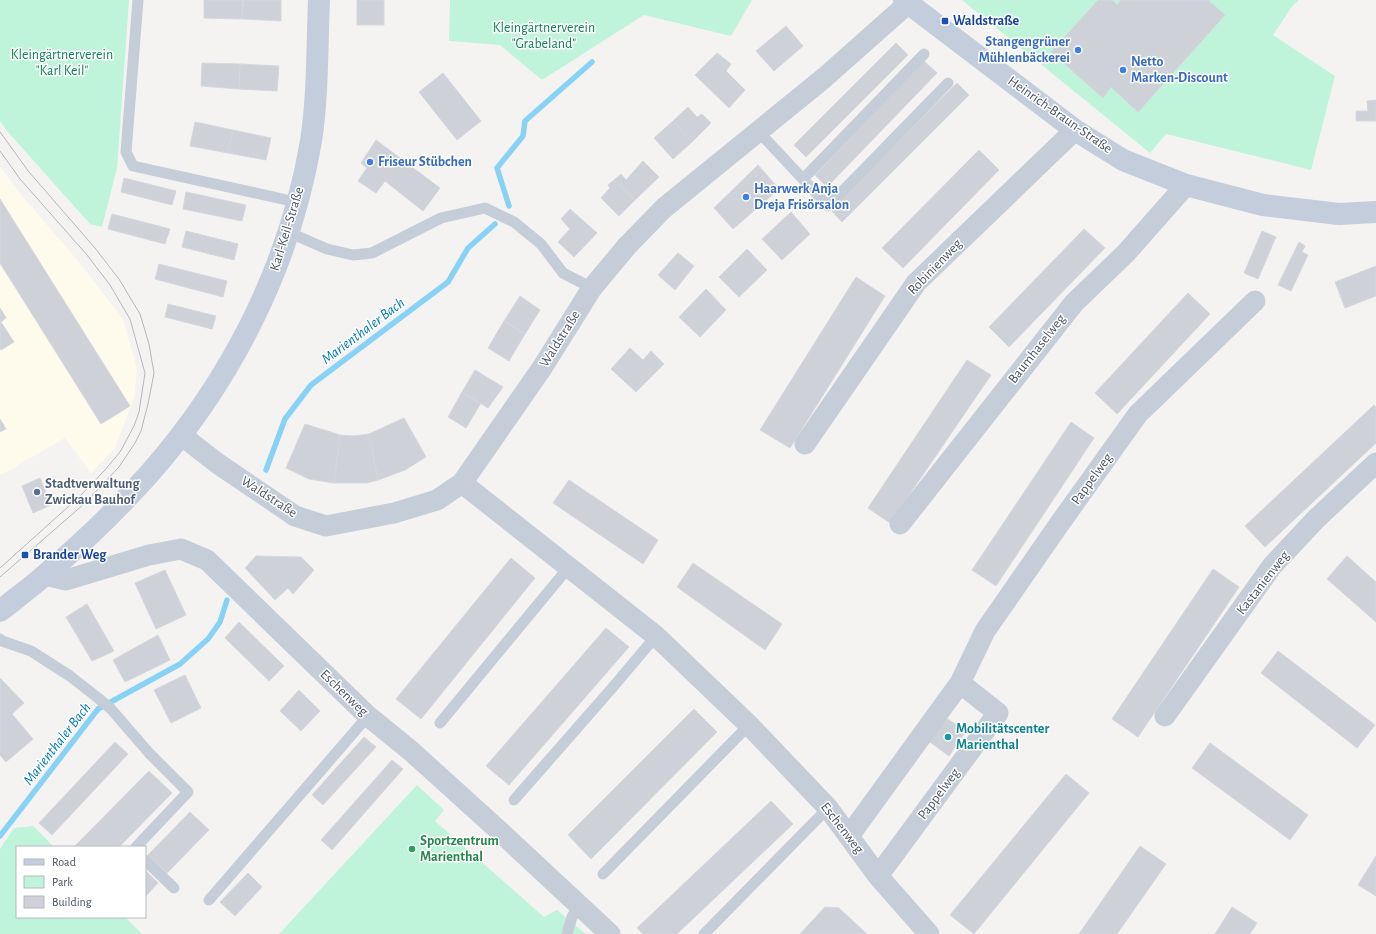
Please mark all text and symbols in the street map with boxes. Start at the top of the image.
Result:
place label: Waldstraße [953,14,1020,28]
marker: Waldstraße [940,16,950,26]
park label: Kleingärtnerverein "Grabeland" [493,21,595,51]
place label: Stangengrüner Mühlenbäckerei [979,35,1070,65]
marker: Stangengrüner Mühlenbäckerei [1073,45,1083,55]
park label: Kleingärtnerverein "Karl Keil" [11,48,113,78]
place label: Netto Marken-Discount [1131,55,1228,85]
marker: Netto Marken-Discount [1118,65,1128,75]
street label: Heinrich-Braun-Straße [1005,74,1115,156]
place label: Friseur Stübchen [378,155,472,169]
marker: Friseur Stübchen [365,157,375,167]
place label: Haarwerk Anja Dreja Frisörsalon [754,182,849,212]
street label: Karl-Keil-Straße [268,185,306,273]
marker: Haarwerk Anja Dreja Frisörsalon [741,192,751,202]
street label: Robinienweg [905,236,965,297]
water label: Marienthaler Bach [319,295,407,367]
street label: Waldstraße [537,308,583,370]
street label: Baumhaselweg [1006,312,1068,386]
street label: Pappelweg [1069,451,1115,507]
street label: Waldstraße [239,474,299,520]
place label: Stadtverwaltung Zwickau Bauhof [45,477,141,507]
marker: Stadtverwaltung Zwickau Bauhof [32,487,42,497]
place label: Brander Weg [33,548,107,562]
street label: Kastanienweg [1234,548,1292,617]
marker: Brander Weg [20,550,30,560]
street label: Eschenweg [317,667,371,719]
water label: Marienthaler Bach [20,700,94,788]
place label: Mobilitätscenter Marienthal [956,722,1049,752]
marker: Mobilitätscenter Marienthal [943,732,953,742]
street label: Pappelweg [915,766,963,822]
street label: Eschenweg [818,800,866,856]
place label: Sportzentrum Marienthal [420,834,499,864]
marker: Sportzentrum Marienthal [407,844,417,854]
legend [16,846,146,918]
text: Road [52,856,76,868]
text: Park [52,876,73,888]
text: Building [52,896,92,908]

